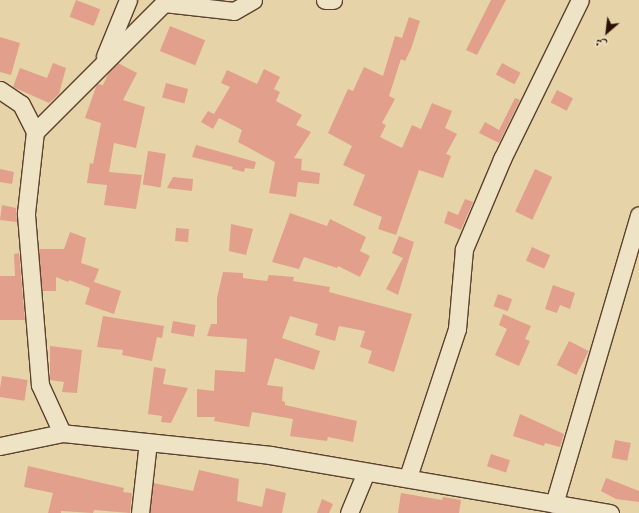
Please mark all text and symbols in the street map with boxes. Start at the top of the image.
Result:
north arrow [587,12,627,52]
text: ش [593,34,609,51]

